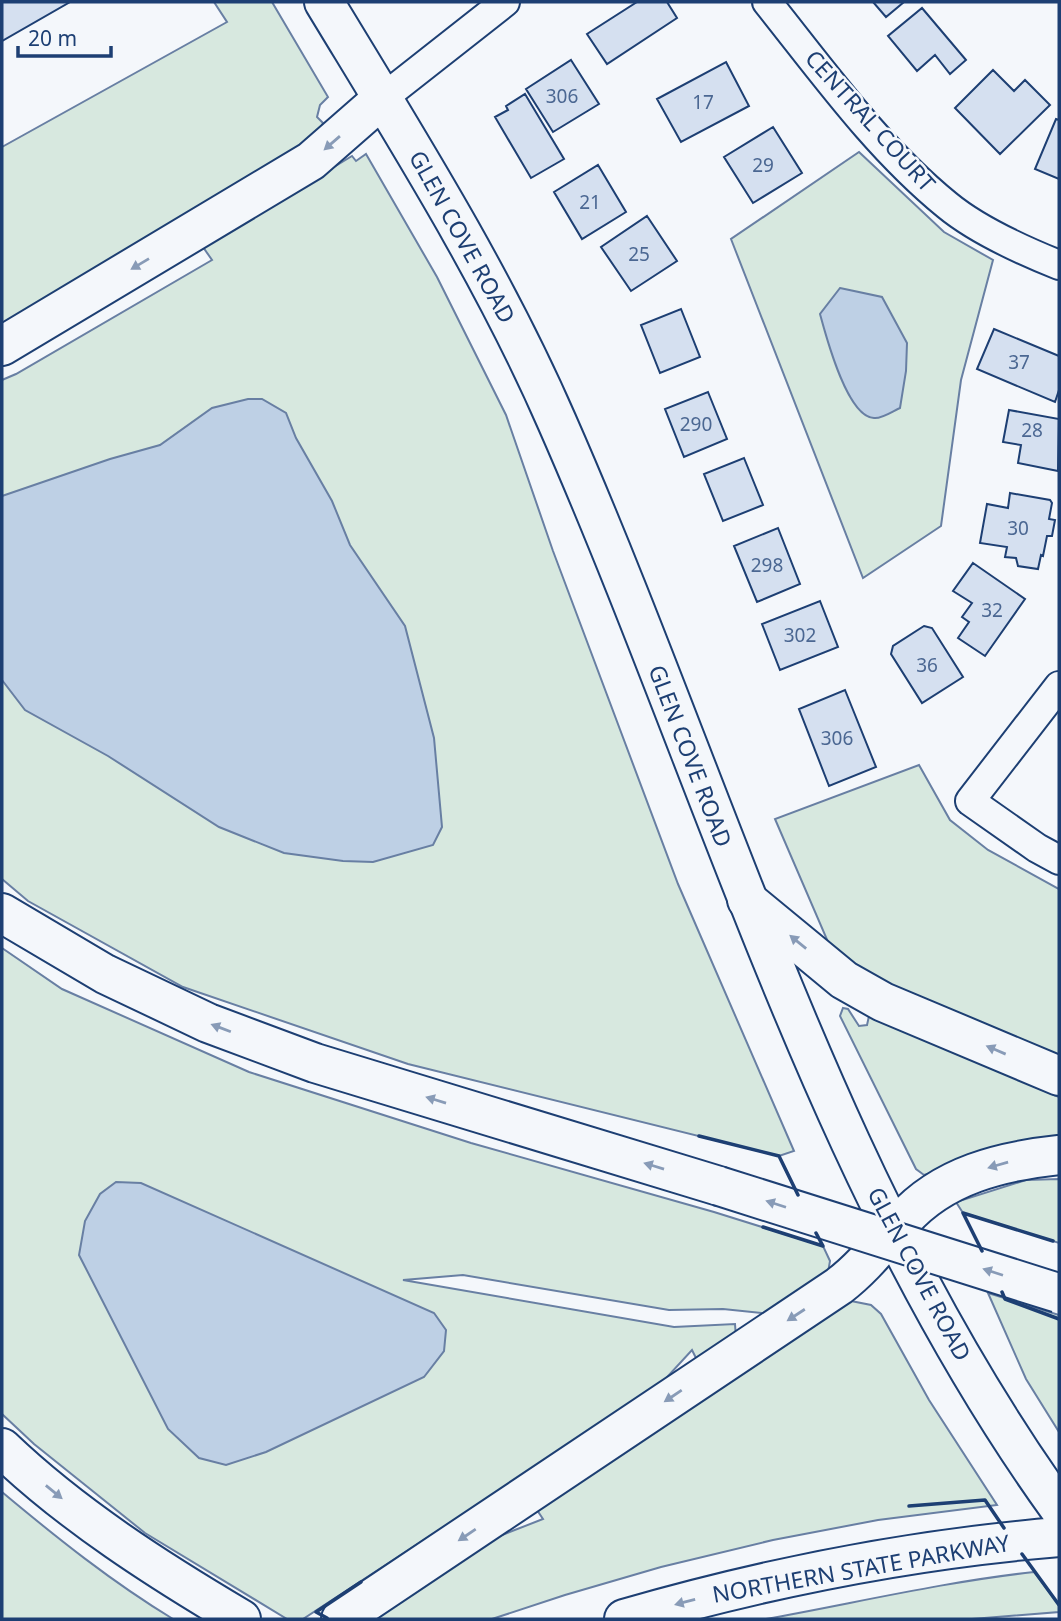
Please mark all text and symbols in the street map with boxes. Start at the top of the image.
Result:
scale bar [18,14,110,58]
text: 20 m [28,24,77,52]
street label: CENTRAL COURT [798,43,943,198]
house number: 306 [546,83,578,109]
house number: 17 [692,89,714,115]
one-way arrow [323,135,341,151]
street label: GLEN COVE ROAD [402,144,524,329]
house number: 29 [752,152,774,178]
house number: 21 [579,189,601,215]
house number: 25 [628,241,650,267]
one-way arrow [131,258,150,271]
house number: 37 [1008,349,1030,375]
house number: 290 [680,411,712,437]
house number: 28 [1021,417,1043,443]
house number: 30 [1007,515,1029,541]
house number: 298 [751,552,783,578]
house number: 32 [981,597,1003,623]
house number: 302 [784,622,816,648]
house number: 36 [916,652,938,678]
street label: GLEN COVE ROAD [641,660,740,851]
house number: 306 [821,725,853,751]
one-way arrow [789,935,806,950]
one-way arrow [210,1022,231,1033]
one-way arrow [986,1044,1007,1055]
one-way arrow [426,1094,447,1104]
one-way arrow [643,1160,664,1171]
one-way arrow [987,1161,1008,1171]
street label: GLEN COVE ROAD [861,1181,979,1366]
one-way arrow [766,1198,787,1209]
one-way arrow [983,1267,1004,1277]
one-way arrow [786,1308,806,1321]
one-way arrow [663,1390,683,1403]
one-way arrow [45,1484,63,1499]
street label: NORTHERN STATE PARKWAY [710,1526,1013,1610]
one-way arrow [457,1528,477,1541]
one-way arrow [673,1597,695,1608]

